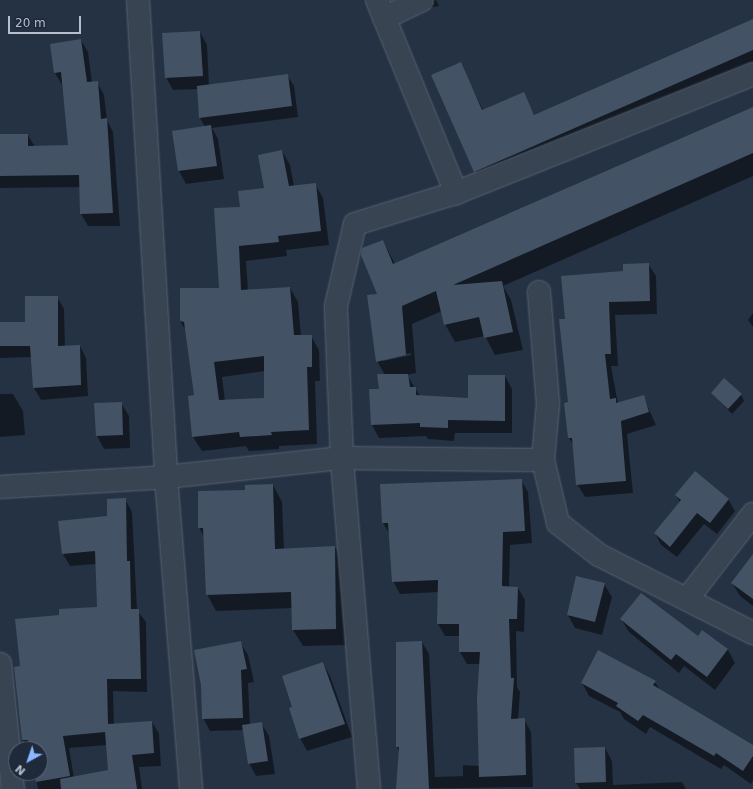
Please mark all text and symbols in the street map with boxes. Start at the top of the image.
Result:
scale bar [10,8,83,34]
text: 20 m [15,16,46,30]
north arrow [8,741,48,781]
text: N [13,762,28,778]

